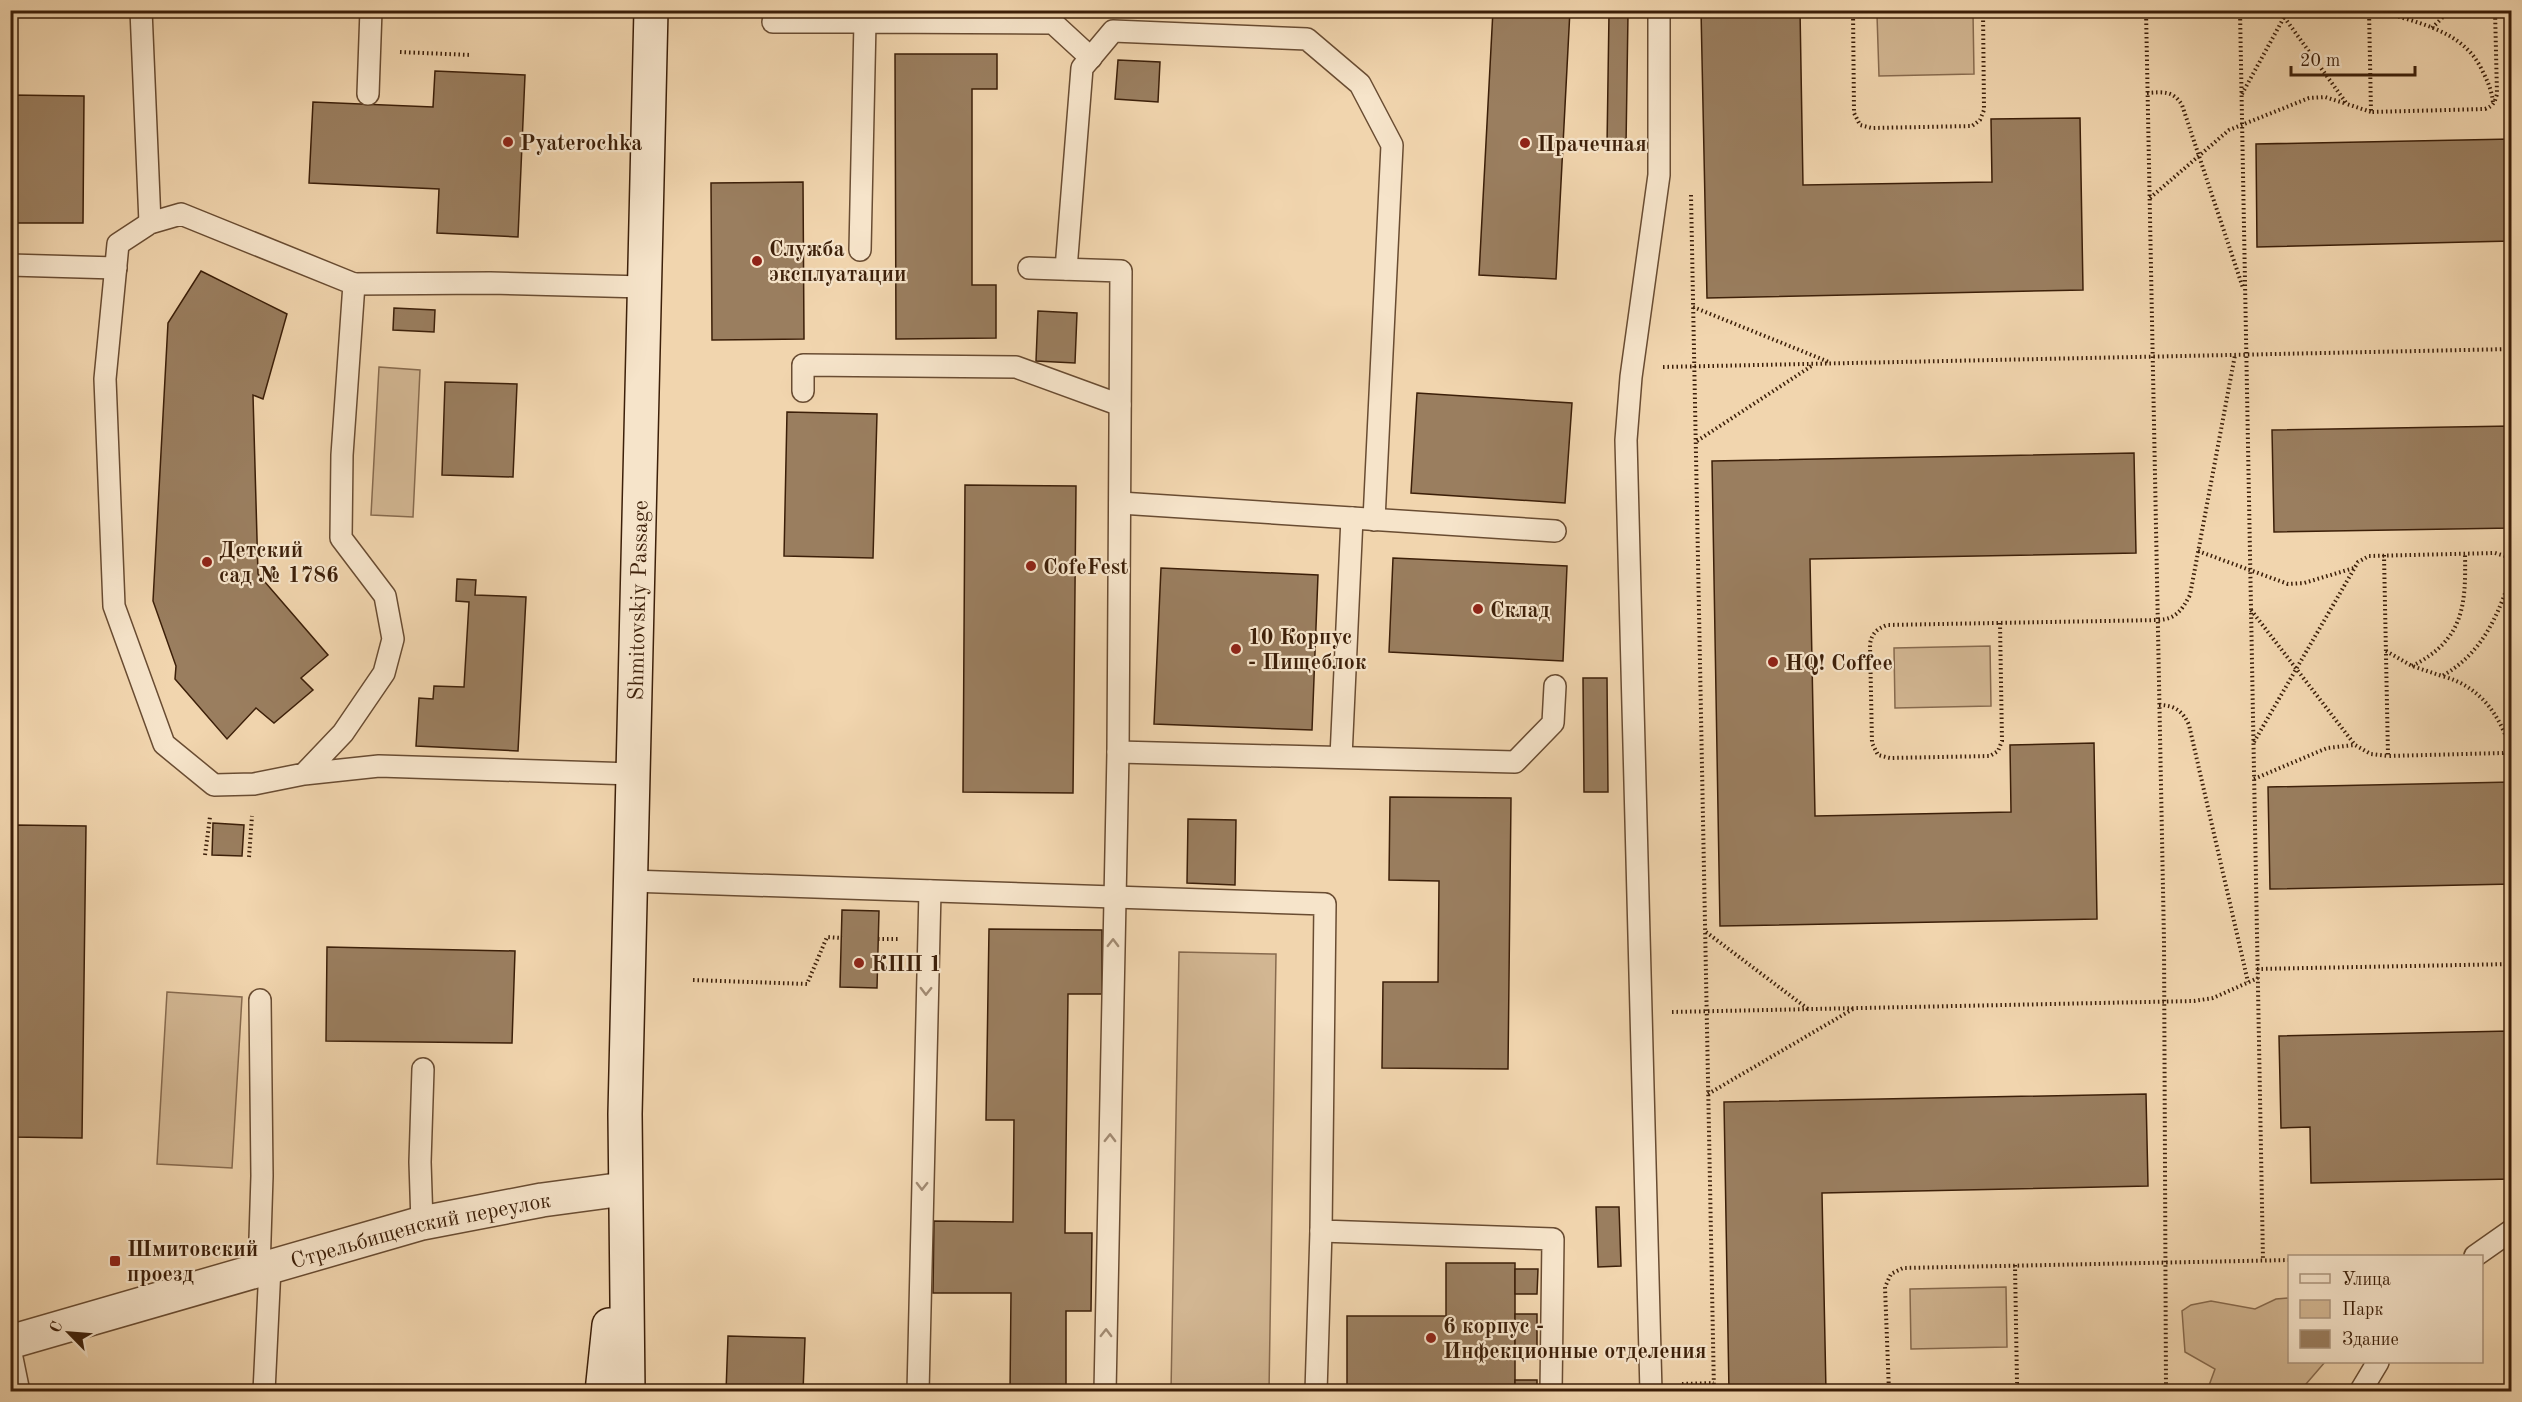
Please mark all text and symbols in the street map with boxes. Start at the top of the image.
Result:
scale bar [2291,39,2416,77]
text: 20 m [2300,52,2340,70]
place label: Pyaterochka [520,133,642,155]
place label: Прачечная [1537,134,1647,156]
marker: Pyaterochka [501,135,515,149]
marker: Прачечная [1518,136,1532,150]
place label: Служба эксплуатации [769,239,907,286]
marker: Служба эксплуатации [750,254,764,268]
street label: Shmitovskiy Passage [626,500,652,700]
place label: Детский сад № 1786 [219,540,339,587]
marker: Детский сад № 1786 [200,555,214,569]
place label: CofeFest [1043,557,1128,579]
marker: CofeFest [1024,559,1038,573]
place label: Склад [1490,600,1550,622]
marker: Склад [1471,602,1485,616]
place label: 10 Корпус - Пищеблок [1248,627,1367,674]
marker: 10 Корпус - Пищеблок [1229,642,1243,656]
place label: HQ! Coffee [1785,653,1893,675]
marker: HQ! Coffee [1766,655,1780,669]
one-way arrow [1107,939,1119,948]
place label: КПП 1 [871,954,942,976]
marker: КПП 1 [852,956,866,970]
one-way arrow [920,987,933,996]
one-way arrow [1103,1134,1116,1143]
one-way arrow [916,1182,928,1191]
street label: Стрельбищенский переулок [288,1190,552,1273]
place label: Шмитовский проезд [127,1239,258,1286]
marker: Шмитовский проезд [108,1254,122,1268]
legend [2288,1255,2483,1363]
text: Улица [2342,1271,2391,1289]
text: Парк [2342,1301,2383,1319]
north arrow [39,1303,99,1363]
place label: 6 корпус - Инфекционные отделения [1443,1316,1707,1364]
text: С [48,1319,67,1336]
one-way arrow [1100,1329,1113,1338]
marker: 6 корпус - Инфекционные отделения [1424,1331,1438,1345]
text: Здание [2342,1331,2399,1349]

